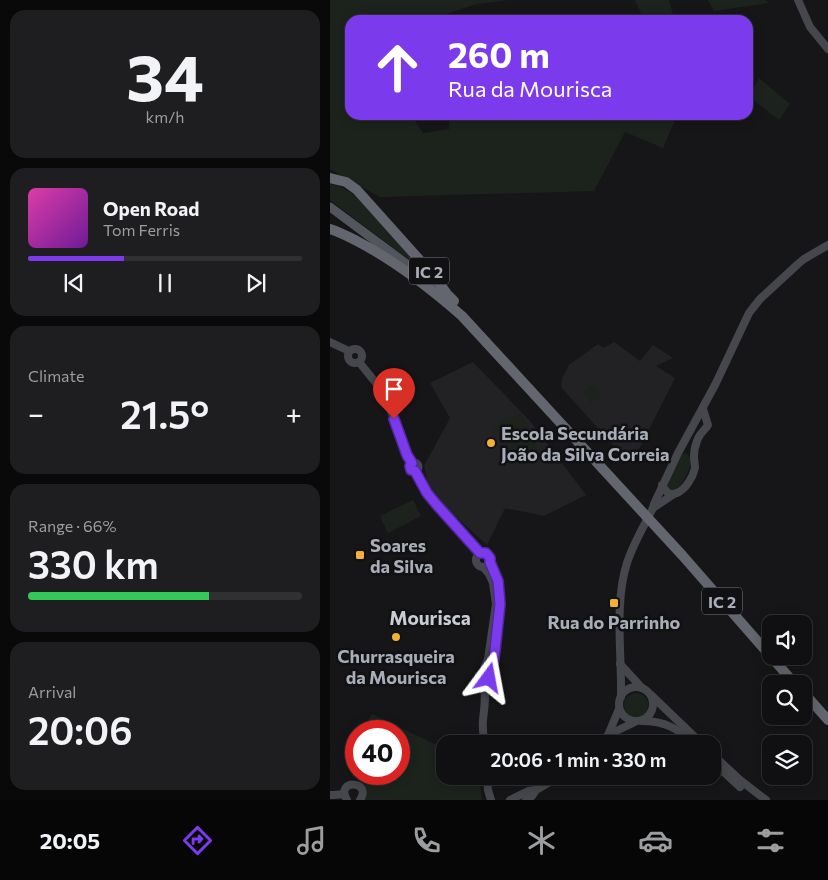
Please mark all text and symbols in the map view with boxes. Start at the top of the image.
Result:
text: 260 m [448,32,550,75]
text: 34 [126,35,204,114]
icon: ahead [365,35,430,100]
text: Rua da Mourisca [448,75,612,102]
text: km/h [146,107,184,126]
text: Open Road [103,197,199,220]
text: Tom Ferris [103,220,180,239]
road number: IC 2 [409,258,449,284]
icon: previous [60,269,88,297]
icon: pause [151,269,179,297]
icon: next [242,269,270,297]
text: Climate [28,366,84,385]
pin [373,368,415,419]
icon: arrive [380,375,408,403]
text: 21.5° [120,390,209,437]
text: − [28,396,44,430]
text: + [286,396,302,430]
place label: Escola Secundária João da Silva Correia [501,422,669,465]
marker: Escola Secundária João da Silva Correia [485,437,497,449]
text: Range · 66% [28,516,117,535]
place label: Soares da Silva [370,534,433,577]
text: 330 km [28,540,159,587]
marker: Soares da Silva [354,549,366,561]
road number: IC 2 [702,588,742,614]
marker: Rua do Parrinho [608,597,620,609]
district label: Mourisca [389,606,471,629]
place label: Rua do Parrinho [548,611,681,633]
map controls [762,615,812,785]
button: sound [762,615,812,665]
marker: Churrasqueira da Mourisca [390,631,402,643]
place label: Churrasqueira da Mourisca [337,645,455,688]
position arrow [462,651,514,703]
button: search [762,675,812,725]
text: Arrival [28,682,76,701]
text: 20:06 [28,706,132,753]
speed limit sign: 40 [345,720,410,785]
button: layers [762,735,812,785]
text: 20:06 · 1 min · 330 m [491,748,666,771]
icon: directions [180,823,215,858]
icon: music [294,823,329,858]
icon: phone [409,823,444,858]
icon: climate [524,823,559,858]
icon: car [638,823,673,858]
icon: filters [753,823,788,858]
text: 20:05 [40,827,100,854]

